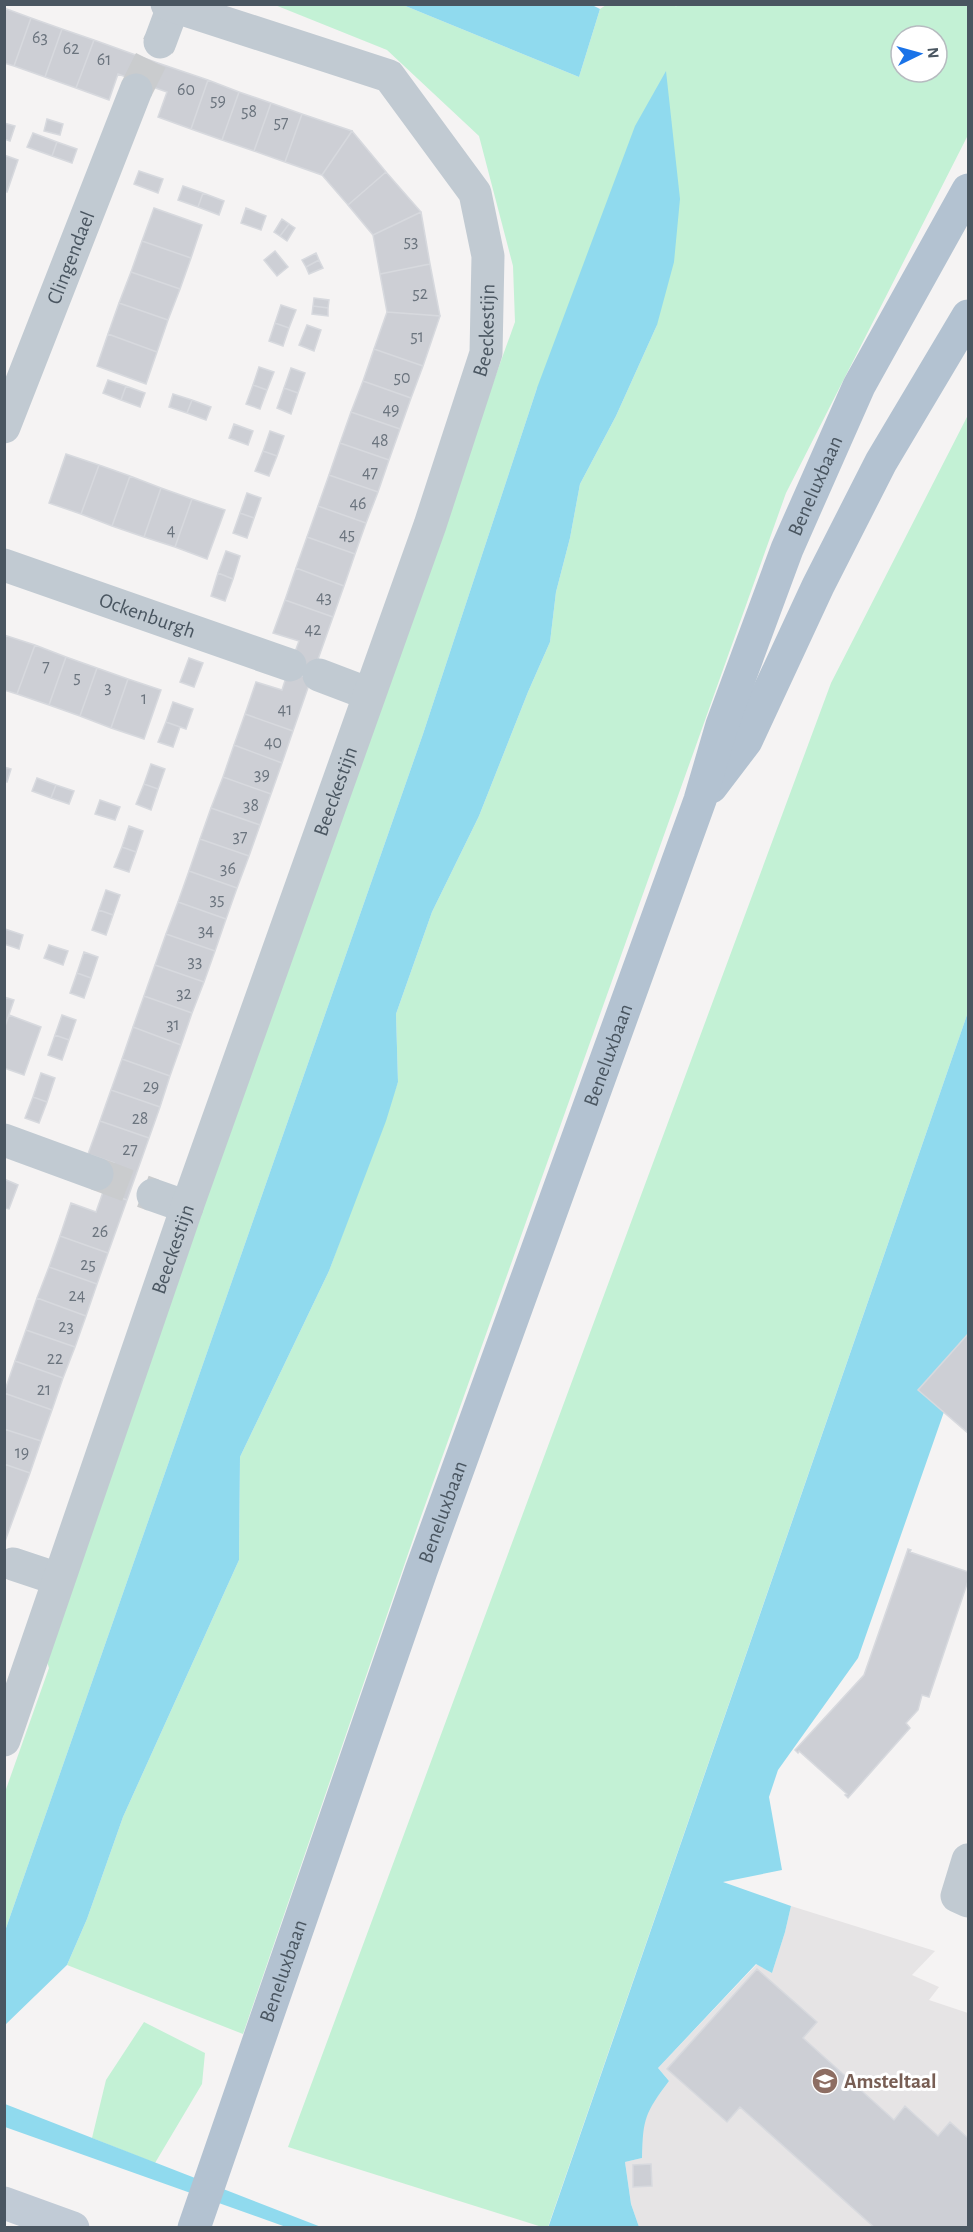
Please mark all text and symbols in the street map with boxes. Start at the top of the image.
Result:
north arrow [889,24,949,84]
house number: 63 [32,29,48,47]
house number: 62 [63,40,79,58]
text: N [924,47,941,59]
house number: 61 [97,51,111,69]
house number: 60 [177,81,195,99]
house number: 59 [210,92,226,110]
house number: 58 [241,103,257,121]
house number: 57 [273,114,289,132]
street label: Clingendael [43,208,99,307]
house number: 53 [404,233,418,251]
street label: Beeckestijn [469,283,498,379]
house number: 52 [412,285,428,303]
house number: 51 [410,328,424,346]
house number: 50 [393,369,411,387]
house number: 49 [382,401,400,419]
house number: 48 [371,432,389,450]
street label: Beneluxbaan [784,433,847,539]
house number: 47 [362,464,378,482]
house number: 46 [349,495,367,513]
house number: 4 [167,522,176,540]
house number: 45 [339,526,355,544]
street label: Ockenburgh [96,589,198,642]
house number: 43 [316,589,332,607]
house number: 42 [305,621,321,639]
house number: 7 [42,658,50,676]
house number: 5 [73,669,81,687]
house number: 3 [104,679,112,697]
house number: 1 [141,690,147,708]
house number: 41 [278,701,292,719]
house number: 40 [264,734,282,752]
street label: Beeckestijn [310,744,361,839]
house number: 39 [254,766,270,784]
house number: 38 [243,797,259,815]
house number: 37 [233,828,247,846]
house number: 36 [220,860,236,878]
house number: 35 [210,891,224,909]
house number: 34 [198,922,214,940]
house number: 33 [188,953,202,971]
house number: 32 [176,985,192,1003]
street label: Beneluxbaan [580,1001,636,1109]
house number: 31 [166,1016,180,1034]
house number: 29 [143,1078,159,1096]
house number: 28 [132,1110,148,1128]
house number: 27 [122,1141,138,1159]
street label: Beeckestijn [148,1202,198,1297]
house number: 26 [92,1223,108,1241]
house number: 25 [80,1256,96,1274]
house number: 24 [69,1287,86,1305]
house number: 23 [58,1318,74,1336]
house number: 22 [47,1350,63,1368]
house number: 21 [37,1381,51,1399]
house number: 19 [15,1444,29,1462]
street label: Beneluxbaan [415,1458,471,1566]
street label: Beneluxbaan [256,1917,311,2025]
school or university icon: Amsteltaal [810,2066,840,2096]
place label: Amsteltaal [844,2071,937,2092]

